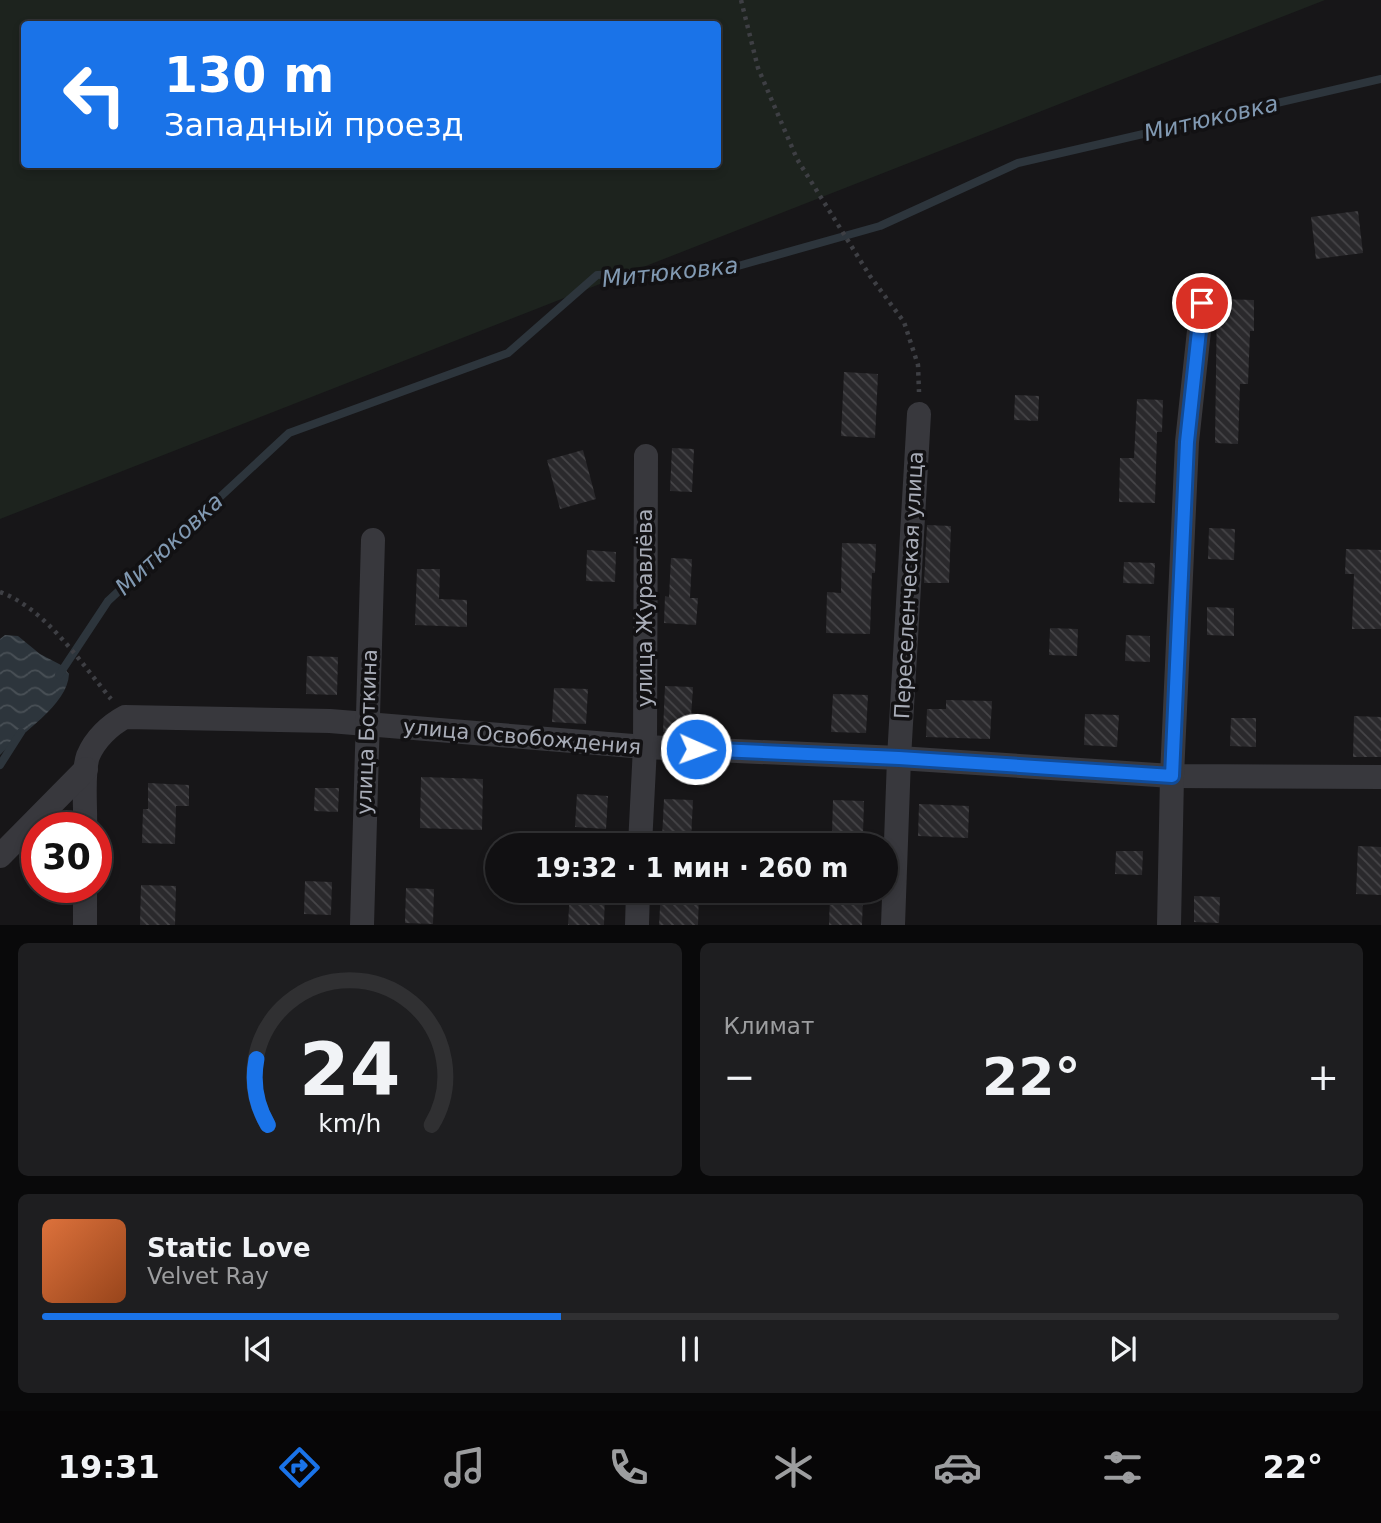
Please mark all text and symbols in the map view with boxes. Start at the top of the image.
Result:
text: 130 m [164,47,334,104]
icon: left [49,49,140,140]
water label: Митюковка [1141,90,1281,146]
text: Западный проезд [164,106,464,144]
water label: Митюковка [600,252,740,292]
pin [1172,273,1232,333]
icon: arrive [1183,284,1221,322]
street label: Переселенческая улица [890,451,928,719]
water label: Митюковка [110,488,228,600]
street label: улица Журавлёва [633,509,657,707]
street label: улица Боткина [352,649,382,815]
position arrow [659,712,733,786]
street label: улица Освобождения [402,715,642,759]
speed limit sign: 30 [21,812,112,903]
text: 19:32 · 1 мин · 260 m [535,853,848,883]
text: Климат [724,1013,814,1039]
text: 24 [299,1028,400,1113]
text: 22° [982,1047,1080,1107]
text: − [724,1055,755,1099]
text: + [1307,1055,1339,1099]
text: km/h [318,1109,381,1138]
text: Static Love [147,1233,311,1263]
text: Velvet Ray [147,1263,269,1289]
icon: previous [239,1330,277,1368]
icon: pause [671,1330,709,1368]
icon: next [1104,1330,1142,1368]
icon: directions [275,1443,324,1492]
icon: music [440,1443,489,1492]
icon: phone [604,1443,653,1492]
icon: climate [769,1443,818,1492]
icon: car [933,1443,982,1492]
icon: filters [1098,1443,1147,1492]
text: 19:31 [58,1448,160,1486]
text: 22° [1263,1448,1323,1486]

